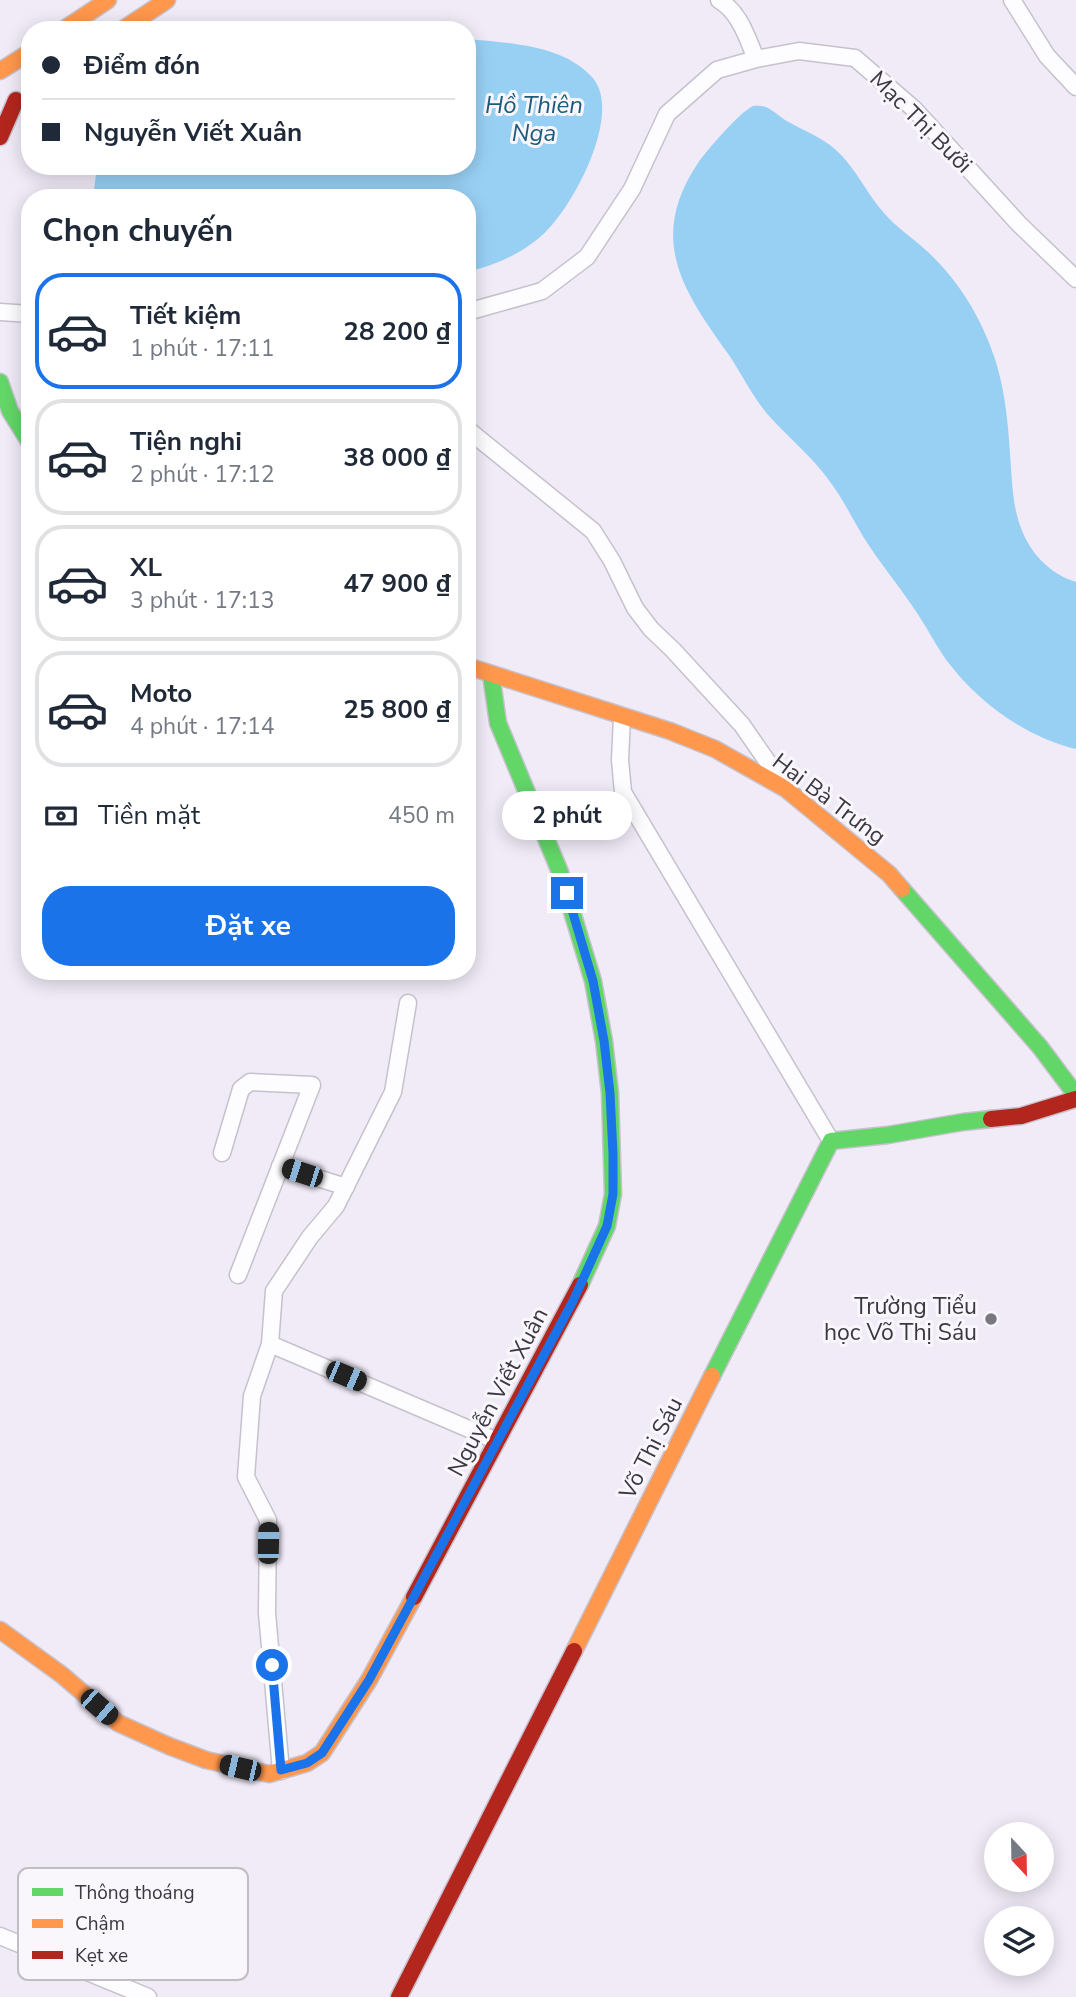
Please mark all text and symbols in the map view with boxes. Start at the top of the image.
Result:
text: Điểm đón [84,48,200,83]
street label: Mạc Thị Bưởi [863,64,979,180]
water label: Hồ Thiên Nga [485,89,583,149]
text: Nguyễn Viết Xuân [84,115,302,150]
text: Chọn chuyến [42,209,233,252]
text: Tiết kiệm [130,298,241,333]
icon: car [46,300,109,363]
text: 28 200 ₫ [343,314,451,349]
text: 1 phút · 17:11 [130,333,275,364]
text: Tiện nghi [130,424,242,459]
icon: car [46,426,109,489]
text: 38 000 ₫ [343,440,451,475]
text: 2 phút · 17:12 [130,459,275,490]
text: XL [130,550,162,585]
icon: car [46,552,109,615]
text: 47 900 ₫ [343,566,451,601]
text: 3 phút · 17:13 [130,585,275,616]
text: Moto [130,676,192,711]
icon: car [46,678,109,741]
text: 25 800 ₫ [343,692,451,727]
text: 4 phút · 17:14 [130,711,275,742]
street label: Hai Bà Trưng [766,746,892,852]
callout: 2 phút [502,792,632,840]
icon: cash [42,797,80,835]
text: Tiền mặt [98,798,200,833]
text: 450 m [388,800,455,831]
text: 2 phút [532,800,602,831]
route end [551,877,583,909]
button: Đặt xe [42,886,455,966]
car [279,1157,326,1189]
place label: Trường Tiểu học Võ Thị Sáu [824,1291,977,1348]
street label: Nguyễn Viết Xuân [440,1302,556,1482]
marker: Trường Tiểu học Võ Thị Sáu [983,1311,999,1327]
car [323,1358,370,1394]
street label: Võ Thị Sáu [612,1392,690,1505]
car [258,1522,279,1564]
route start [256,1649,288,1681]
car [77,1685,122,1729]
car [218,1753,263,1783]
north arrow [984,1822,1054,1892]
map controls [984,1822,1054,1976]
legend [18,1868,248,1980]
text: Thông thoáng [75,1880,195,1906]
button: layers [984,1906,1054,1976]
text: Chậm [75,1911,125,1937]
text: Kẹt xe [75,1943,128,1969]

